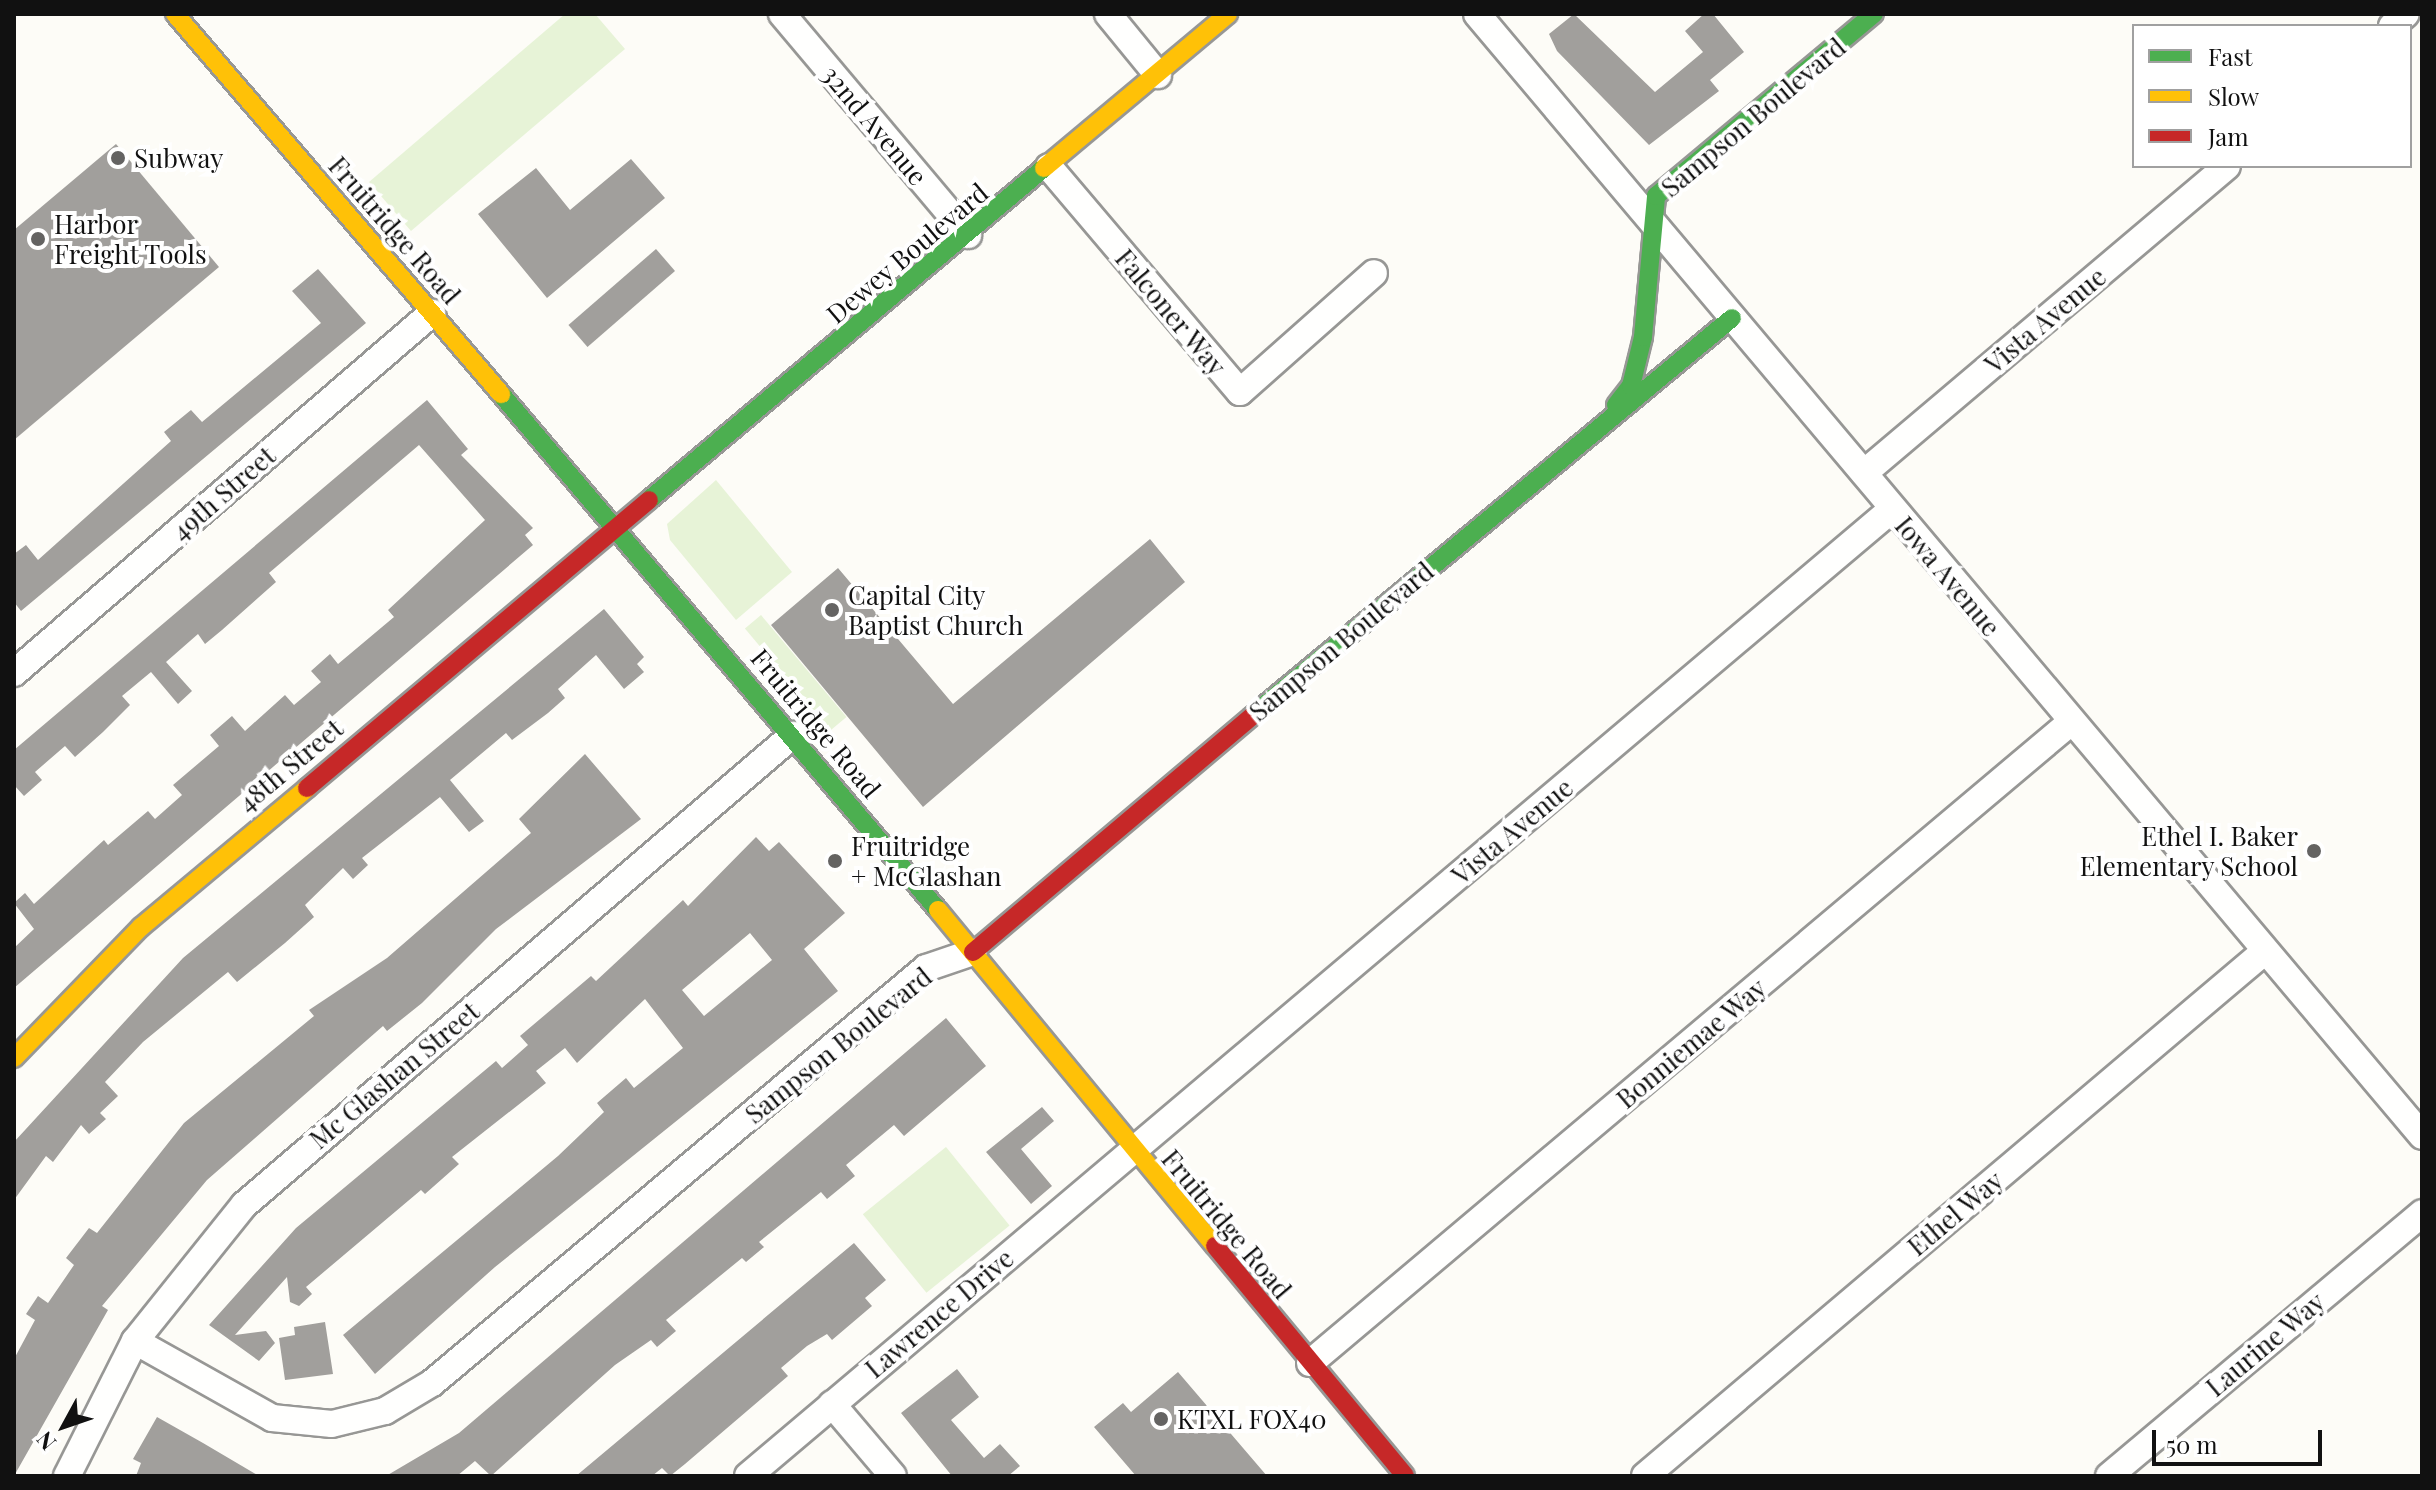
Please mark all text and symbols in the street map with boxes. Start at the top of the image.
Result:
legend [2132,24,2412,168]
street label: Sampson Boulevard [1655,31,1851,203]
text: Fast [2208,40,2253,72]
street label: 32nd Avenue [816,59,934,191]
text: Slow [2208,80,2259,112]
text: Jam [2208,120,2249,152]
place label: Subway [134,142,223,174]
marker: Subway [109,149,127,167]
street label: Fruitridge Road [323,150,467,310]
street label: Dewey Boulevard [820,176,994,330]
place label: Harbor Freight Tools [54,208,208,270]
marker: Harbor Freight Tools [29,230,47,248]
street label: Falconer Way [1109,242,1233,382]
street label: Vista Avenue [1978,260,2112,380]
street label: 49th Street [165,440,281,546]
street label: Iowa Avenue [1889,509,2007,643]
street label: Sampson Boulevard [1243,555,1439,727]
place label: Capital City Baptist Church [848,579,1024,640]
marker: Capital City Baptist Church [823,601,841,619]
street label: Fruitridge Road [745,642,887,804]
street label: 48th Street [231,712,349,818]
street label: Vista Avenue [1445,771,1579,891]
place label: Ethel I. Baker Elementary School [2079,820,2298,882]
place label: Fruitridge + McGlashan [851,830,1001,892]
marker: Ethel I. Baker Elementary School [2305,842,2323,860]
marker: Fruitridge + McGlashan [826,852,844,870]
street label: Sampson Boulevard [739,960,937,1130]
street label: Bonniemae Way [1610,971,1772,1115]
street label: Mc Glashan Street [303,995,485,1155]
street label: Fruitridge Road [1156,1143,1298,1305]
street label: Ethel Way [1901,1164,2009,1262]
street label: Lawrence Drive [859,1242,1019,1384]
street label: Laurine Way [2199,1285,2331,1403]
north arrow [24,1386,104,1466]
place label: KTXL FOX40 [1177,1403,1326,1435]
marker: KTXL FOX40 [1152,1410,1170,1428]
scale bar [2156,1414,2326,1464]
text: N [29,1426,62,1457]
text: 50 m [2166,1428,2218,1460]

